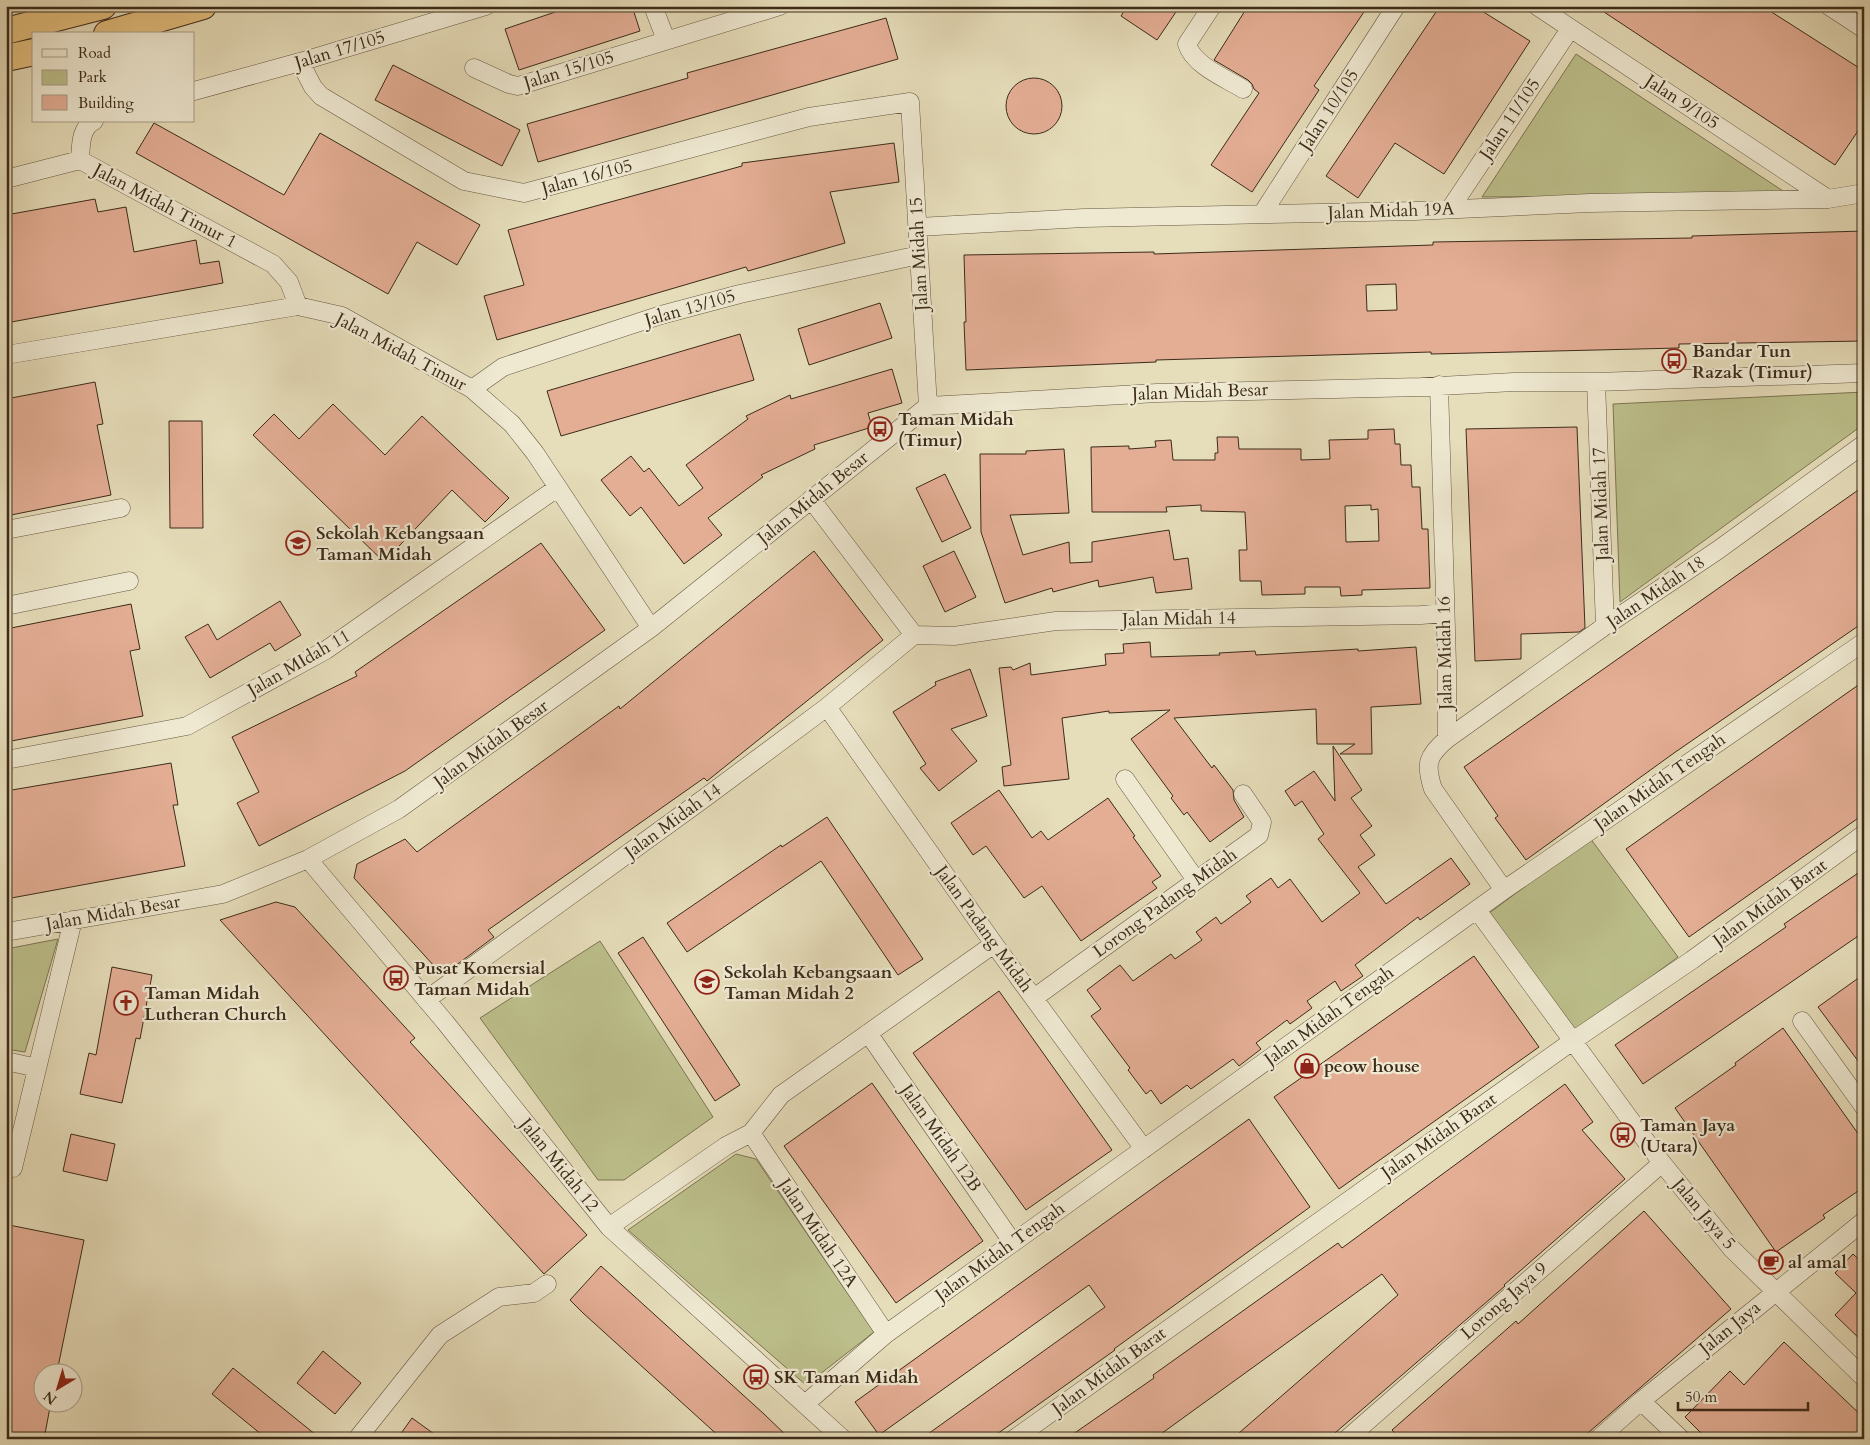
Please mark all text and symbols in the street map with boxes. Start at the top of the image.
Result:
street label: Jalan 17/105 [289,24,388,76]
legend [32,32,195,122]
text: Road [78,43,111,63]
street label: Jalan 15/105 [518,44,617,96]
street label: Jalan 10/105 [1291,64,1365,158]
text: Park [78,67,107,87]
street label: Jalan 9/105 [1637,67,1724,135]
street label: Jalan 11/105 [1472,73,1546,167]
text: Building [78,93,134,113]
street label: Jalan 16/105 [536,153,635,202]
street label: Jalan Midah Timur 1 [86,156,241,254]
street label: Jalan Midah 19A [1324,196,1455,226]
street label: Jalan Midah 15 [904,197,935,314]
street label: Jalan 13/105 [639,283,738,334]
street label: Jalan Midah Timur [328,305,471,397]
place label: Bandar Tun Razak (Timur) [1692,339,1813,385]
bus stop icon: Bandar Tun Razak (Timur) [1661,348,1687,374]
street label: Jalan Midah Besar [1129,377,1269,407]
place label: Taman Midah (Timur) [898,407,1014,453]
bus stop icon: Taman Midah (Timur) [867,416,893,442]
street label: Jalan Midah Besar [750,445,874,552]
street label: Jalan Midah 17 [1587,447,1616,564]
place label: Sekolah Kebangsaan Taman Midah [316,521,485,567]
school or university icon: Sekolah Kebangsaan Taman Midah [285,530,311,556]
street label: Jalan Midah 18 [1599,550,1710,636]
street label: Jalan Midah 16 [1432,596,1459,713]
street label: Jalan Midah 14 [1119,606,1236,633]
street label: Jalan MIdah 11 [240,623,355,704]
street label: Jalan Midah Besar [426,694,554,796]
street label: Jalan Midah Tengah [1587,727,1731,838]
street label: Jalan Midah 14 [617,777,726,866]
street label: Lorong Padang Midah [1088,842,1242,964]
street label: Jalan Midah Barat [1705,853,1832,955]
street label: Jalan Padang Midah [928,858,1039,998]
street label: Jalan Midah Besar [41,889,183,938]
place label: Pusat Komersial Taman Midah [414,956,545,1002]
place label: Sekolah Kebangsaan Taman Midah 2 [724,960,893,1006]
street label: Jalan Midah Tengah [1257,960,1399,1073]
bus stop icon: Pusat Komersial Taman Midah [383,965,409,991]
school or university icon: Sekolah Kebangsaan Taman Midah 2 [694,969,720,995]
place label: Taman Midah Lutheran Church [144,981,287,1027]
church icon: Taman Midah Lutheran Church [113,990,139,1016]
shop icon: peow house [1294,1053,1320,1079]
place label: peow house [1324,1054,1420,1079]
street label: Jalan Midah 12B [893,1077,987,1197]
street label: Jalan Midah Barat [1374,1087,1502,1187]
street label: Jalan Midah 12 [512,1111,605,1217]
place label: Taman Jaya (Utara) [1640,1113,1735,1159]
bus stop icon: Taman Jaya (Utara) [1610,1122,1636,1148]
street label: Jalan Midah 12A [771,1171,864,1293]
street label: Jalan Jaya 5 [1665,1171,1741,1255]
street label: Jalan Midah Tengah [928,1196,1070,1309]
cafe icon: al amal [1758,1249,1784,1275]
place label: al amal [1788,1250,1847,1275]
street label: Lorong Jaya 9 [1455,1256,1553,1346]
street label: Jalan Jaya [1692,1295,1766,1362]
street label: Jalan Midah Barat [1044,1321,1171,1423]
north arrow [32,1362,82,1412]
bus stop icon: SK Taman Midah [743,1364,769,1390]
place label: SK Taman Midah [774,1365,919,1390]
scale bar [1678,1380,1808,1412]
text: N [40,1387,61,1409]
text: 50 m [1685,1387,1717,1407]

